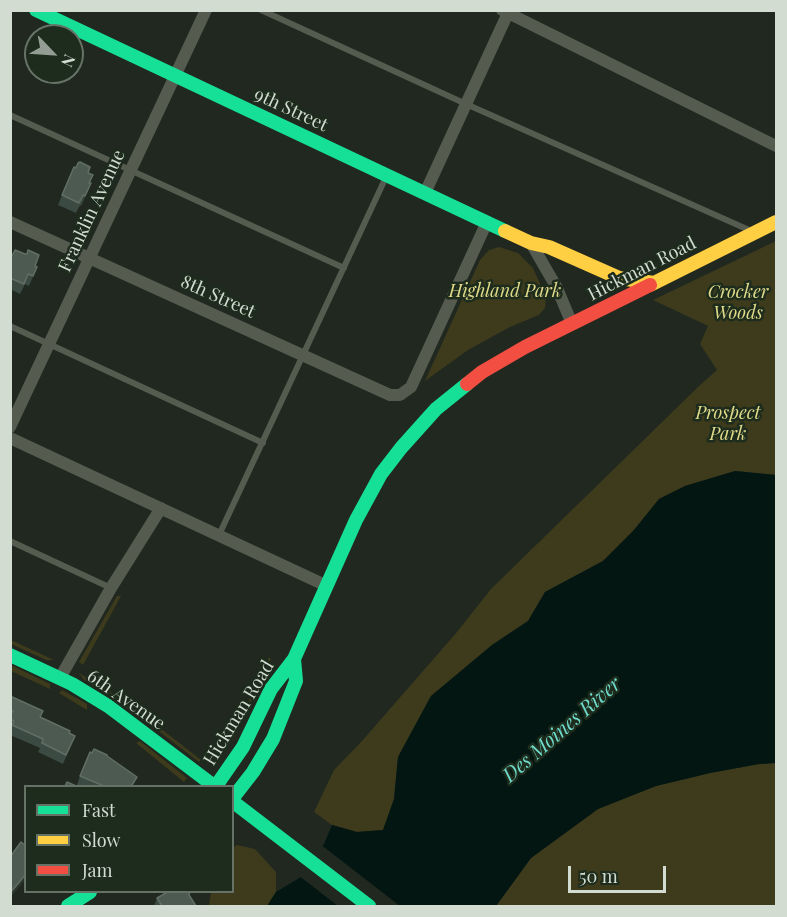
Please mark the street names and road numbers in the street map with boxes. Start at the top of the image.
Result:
street label: 9th Street [251,84,331,136]
street label: Franklin Avenue [54,146,130,276]
street label: Hickman Road [584,232,700,306]
street label: 8th Street [177,271,259,323]
street label: Hickman Road [199,657,279,769]
street label: 6th Avenue [83,665,169,735]

